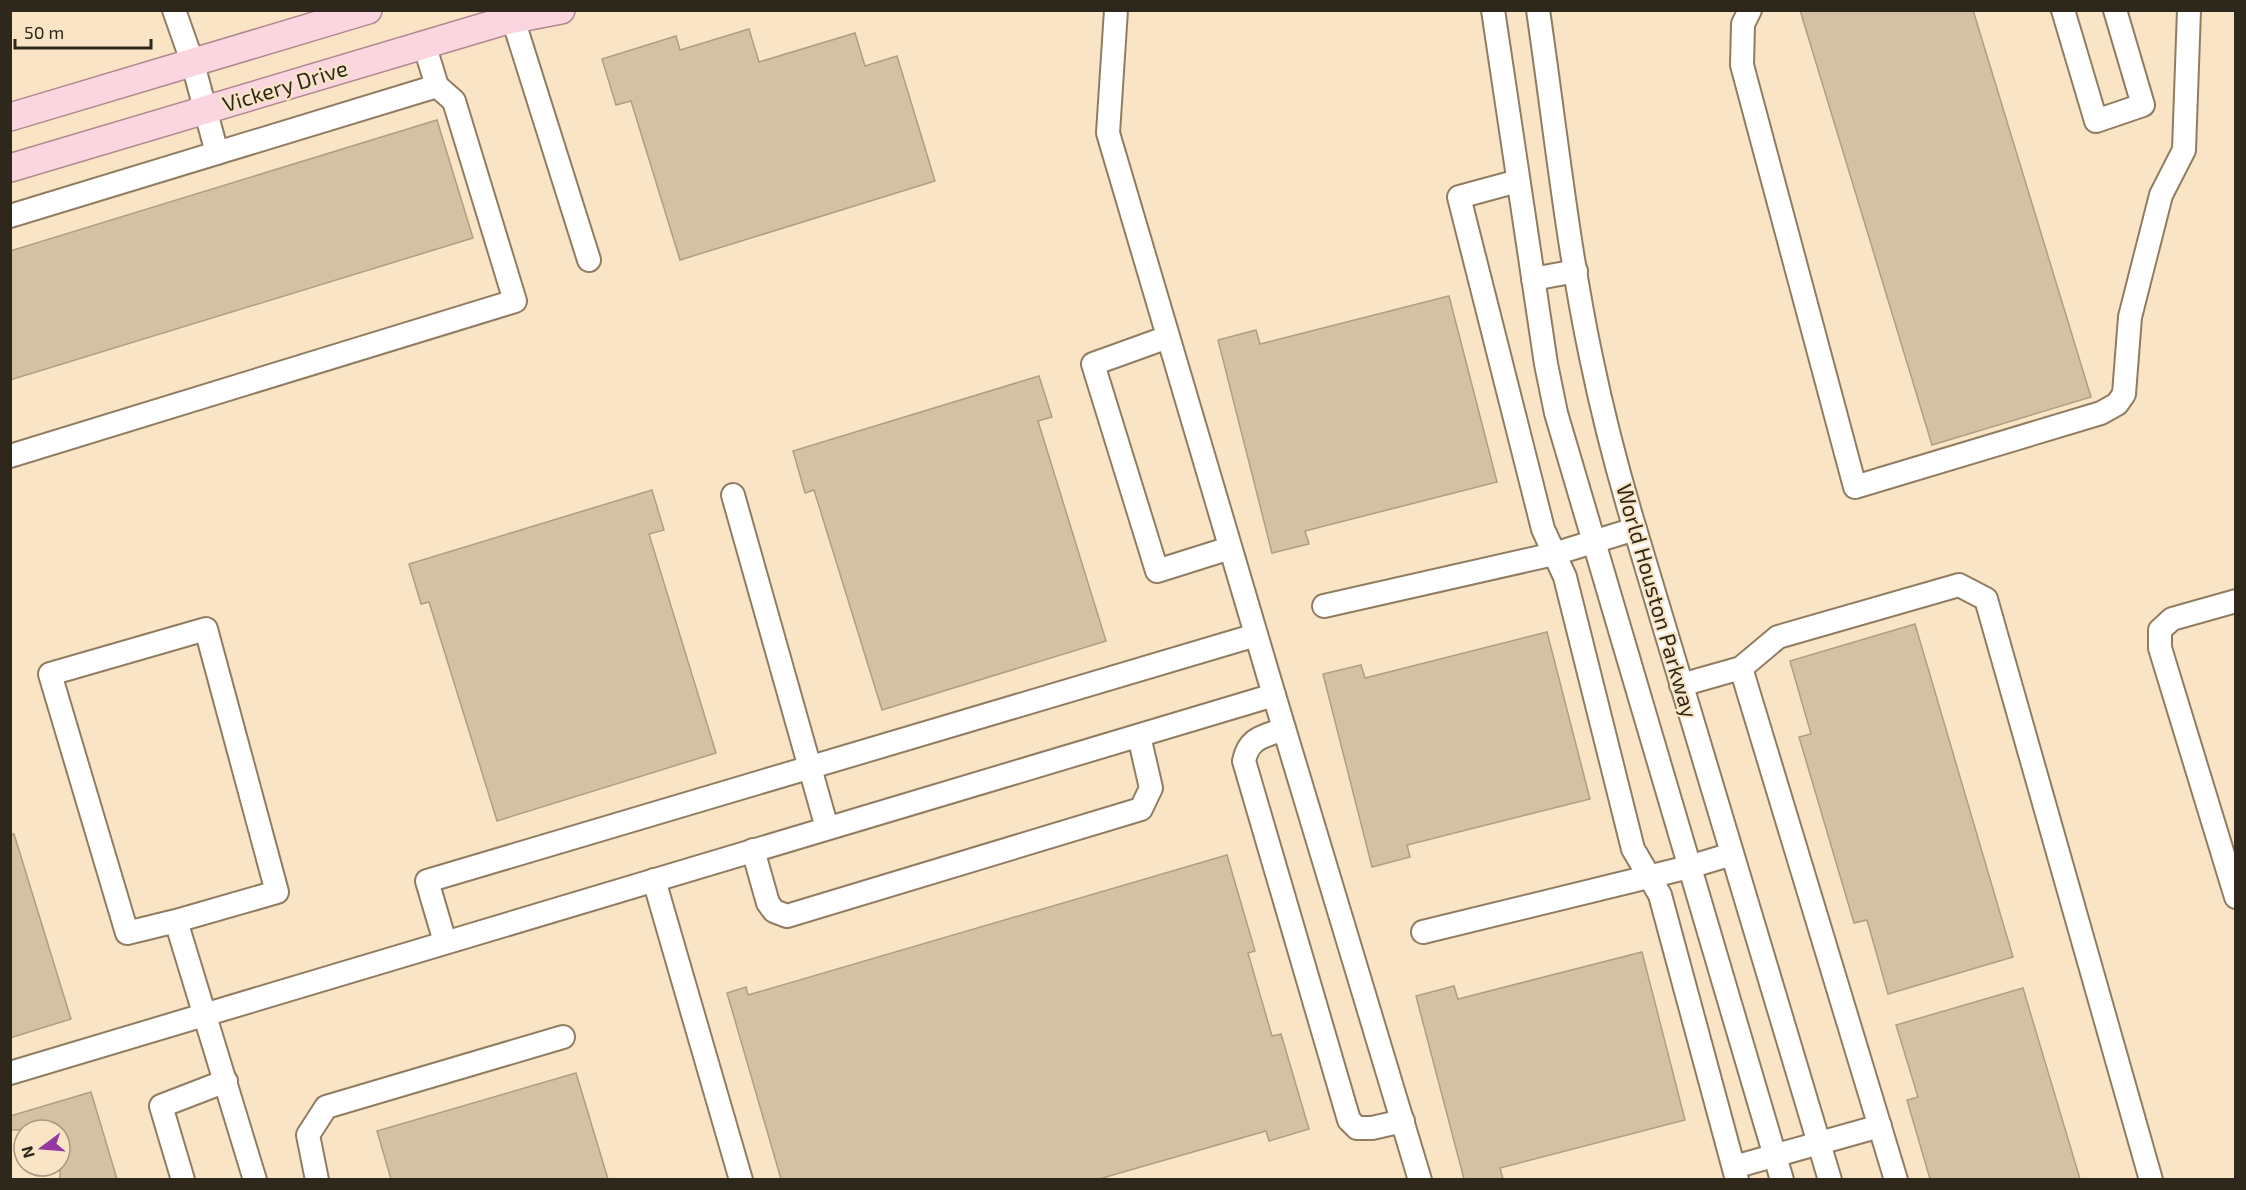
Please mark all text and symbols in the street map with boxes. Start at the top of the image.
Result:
scale bar [15,12,152,50]
text: 50 m [24,21,64,43]
street label: Vickery Drive [219,54,350,116]
street label: World Houston Parkway [1612,481,1704,721]
north arrow [12,1118,72,1178]
text: N [16,1144,38,1160]

